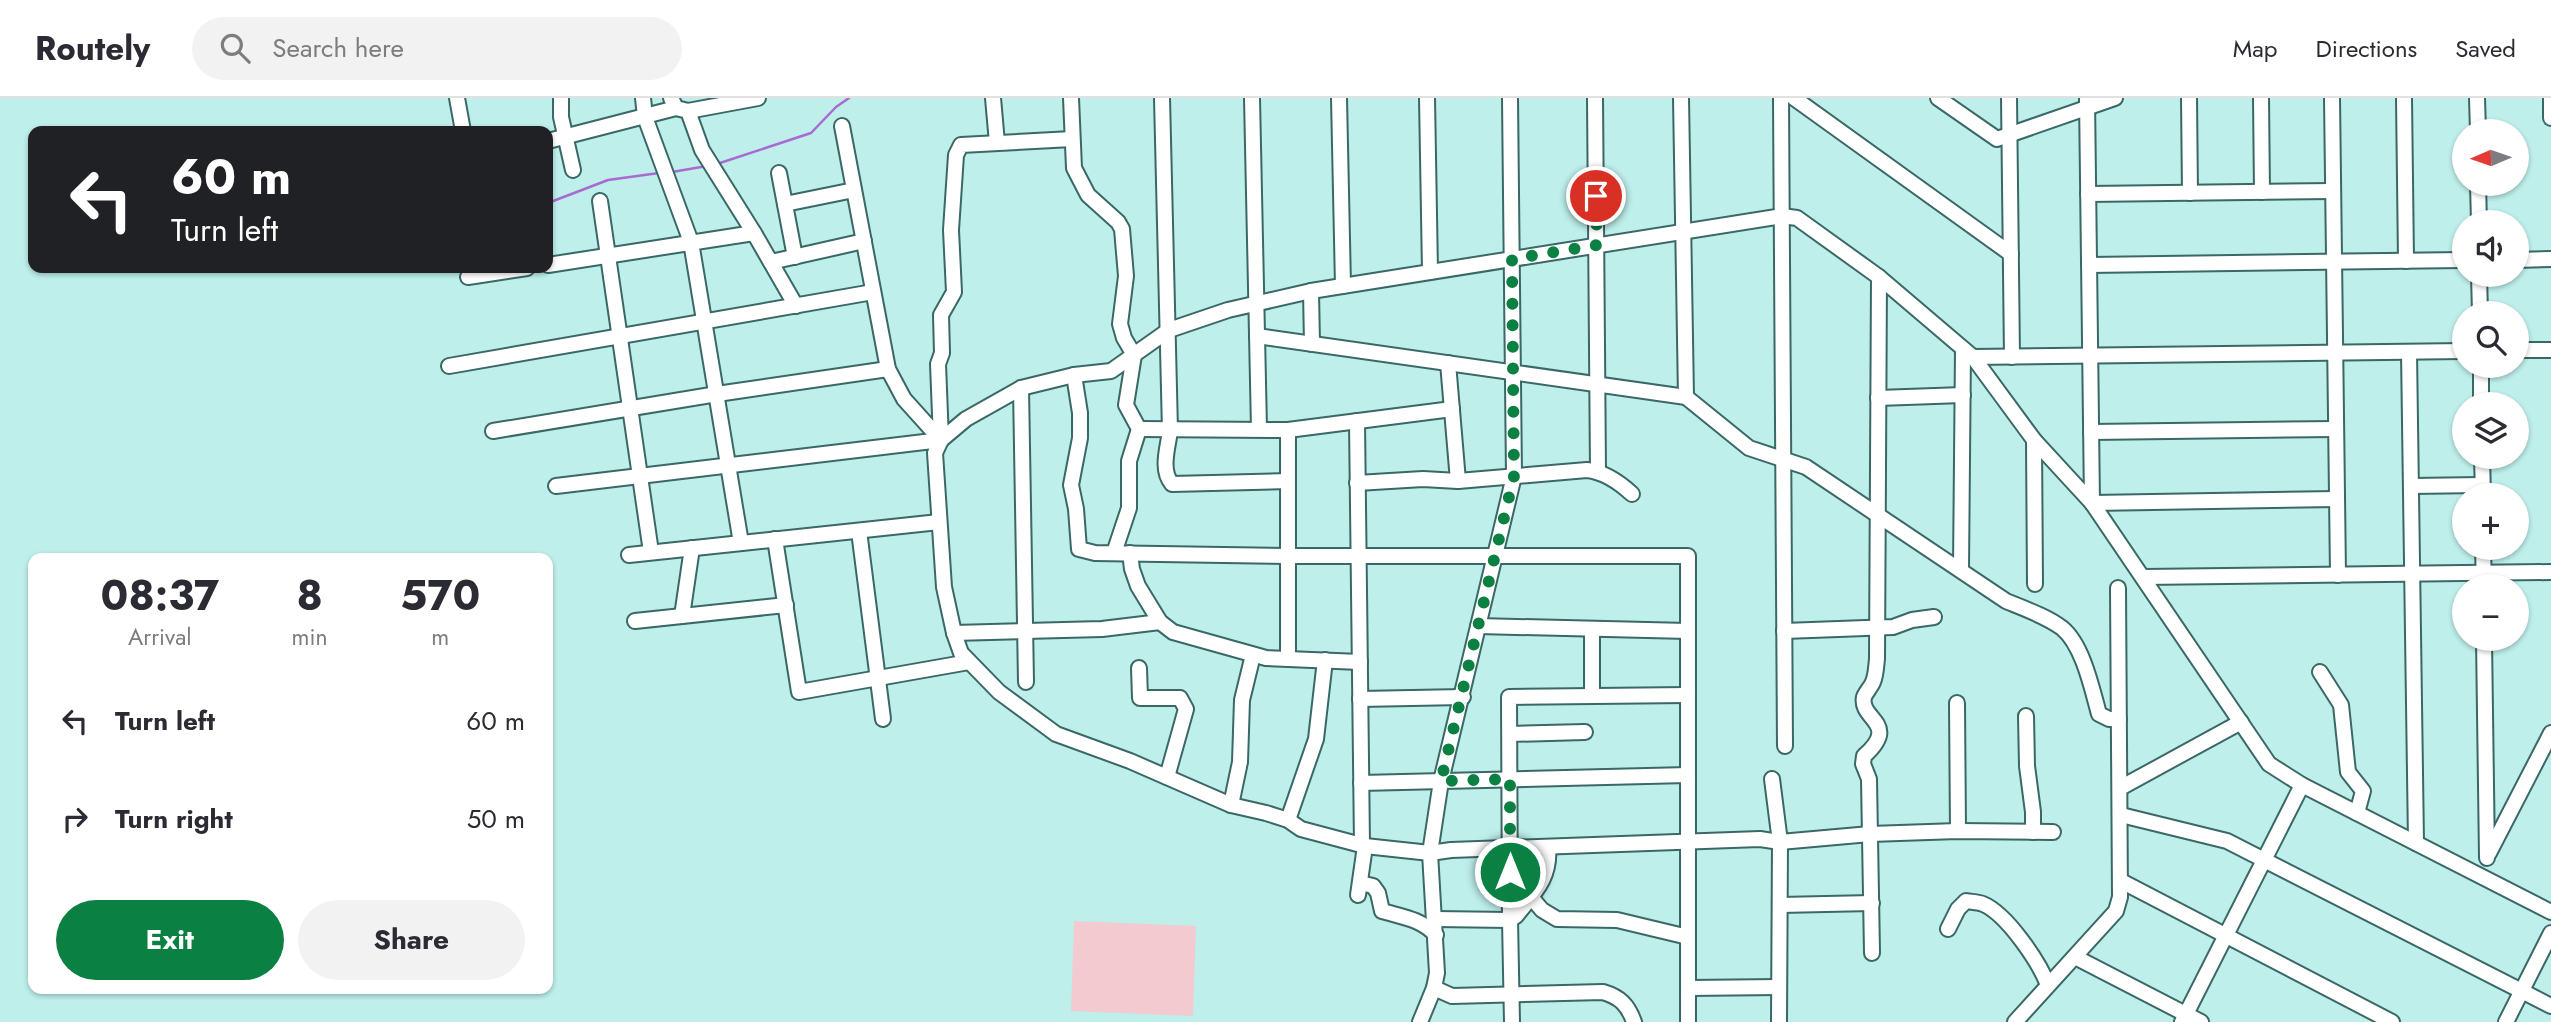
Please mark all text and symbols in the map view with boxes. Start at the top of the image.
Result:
search box [192,17,682,80]
text: Routely [35,25,150,72]
icon: search [216,29,254,67]
text: Search here [272,29,404,67]
text: Map [2233,31,2278,66]
text: Directions [2316,31,2417,66]
text: Saved [2455,31,2516,66]
north arrow [2452,119,2529,196]
map controls [2452,119,2529,651]
text: 60 m [171,142,291,212]
icon: left [56,154,147,245]
pin [1566,166,1626,226]
icon: arrive [1577,177,1615,215]
text: Turn left [171,207,278,253]
button: sound [2452,210,2529,287]
button: search [2452,301,2529,378]
button: layers [2452,392,2529,469]
button: + [2452,483,2529,560]
text: 08:37 [101,565,219,626]
text: 8 [296,565,323,626]
text: 570 [400,565,480,626]
button: − [2452,574,2529,651]
text: Arrival [128,620,192,654]
text: min [292,620,328,654]
text: m [431,620,449,654]
icon: left [56,702,94,740]
text: Turn left [115,702,215,740]
text: 60 m [466,702,525,740]
icon: right [56,800,94,838]
text: Turn right [115,800,233,838]
text: 50 m [467,800,525,838]
position arrow [1473,835,1547,909]
button: Exit [56,900,284,980]
button: Share [298,900,525,980]

